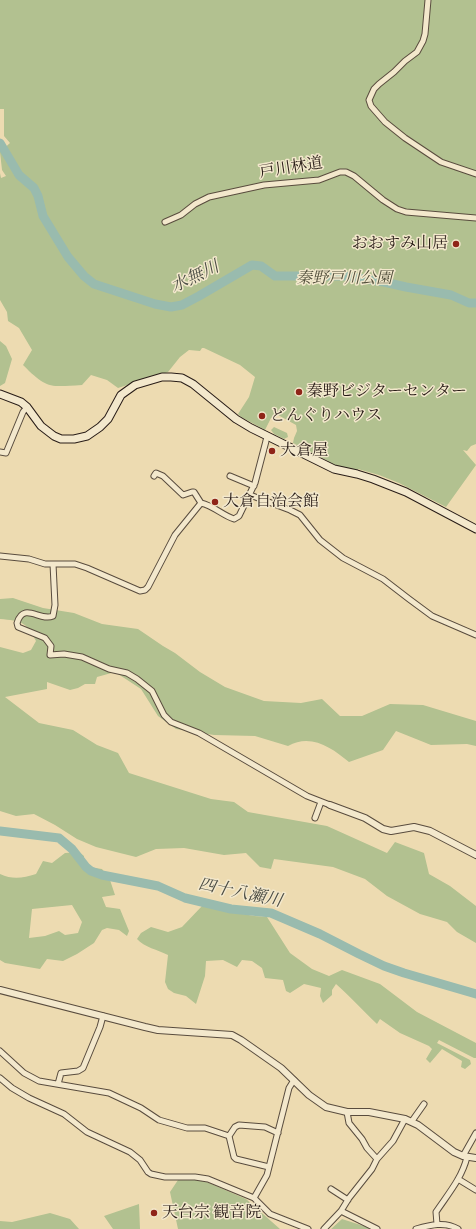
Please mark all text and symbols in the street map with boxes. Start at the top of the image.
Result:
street label: 戸川林道 [258,154,324,182]
place label: おおすみ山居 [352,234,448,254]
marker: おおすみ山居 [451,239,461,249]
water label: 水無川 [168,257,222,297]
park label: 秦野戸川公園 [296,269,392,289]
place label: 秦野ビジターセンター [307,382,467,402]
marker: 秦野ビジターセンター [294,387,304,397]
place label: どんぐりハウス [270,406,382,426]
marker: どんぐりハウス [257,411,267,421]
place label: 大倉屋 [280,441,328,461]
marker: 大倉屋 [267,446,277,456]
place label: 大倉自治会館 [223,492,319,512]
marker: 大倉自治会館 [210,497,220,507]
water label: 四十八瀬川 [196,874,284,912]
place label: 天台宗 観音院 [162,1203,261,1223]
marker: 天台宗 観音院 [149,1208,159,1218]

